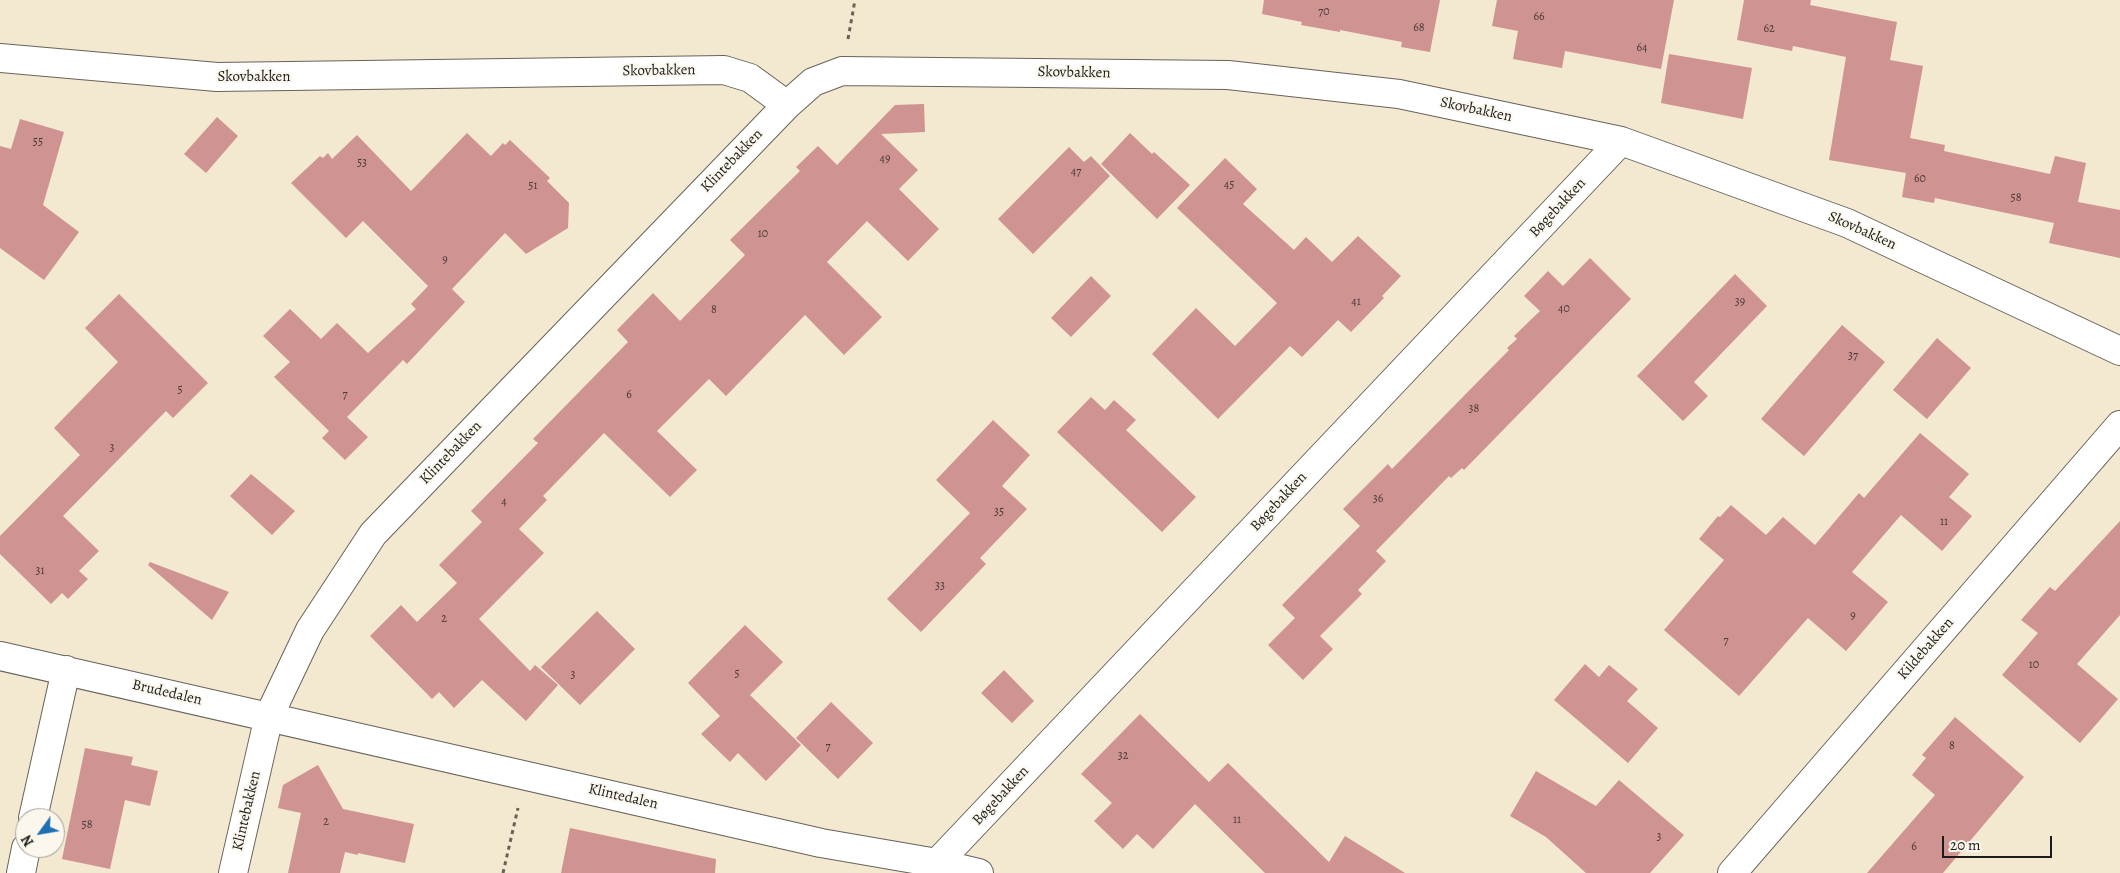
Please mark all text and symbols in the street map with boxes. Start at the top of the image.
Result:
house number: 70 [1318,5,1330,19]
house number: 66 [1533,10,1545,24]
house number: 68 [1413,21,1425,35]
house number: 62 [1763,22,1775,36]
house number: 64 [1637,41,1647,55]
street label: Skovbakken [622,61,696,81]
street label: Skovbakken [1037,63,1111,83]
street label: Skovbakken [217,68,291,86]
street label: Skovbakken [1438,94,1514,126]
street label: Klintebakken [697,125,767,197]
house number: 55 [33,135,43,149]
house number: 49 [880,152,890,166]
house number: 53 [357,156,367,170]
house number: 47 [1071,165,1081,179]
house number: 60 [1914,172,1926,186]
street label: Bøgebakken [1526,175,1590,241]
house number: 45 [1224,178,1234,192]
house number: 51 [528,179,538,193]
house number: 58 [2011,191,2021,205]
street label: Skovbakken [1825,208,1899,254]
house number: 10 [758,227,768,241]
house number: 9 [442,253,448,267]
house number: 41 [1351,295,1361,309]
house number: 39 [1735,295,1745,309]
house number: 40 [1558,302,1570,316]
house number: 8 [711,303,717,317]
house number: 37 [1848,349,1858,363]
house number: 5 [177,383,183,397]
house number: 7 [342,388,348,402]
house number: 6 [626,388,632,402]
house number: 38 [1469,402,1479,416]
street label: Klintebakken [416,417,486,489]
house number: 3 [110,441,114,455]
street label: Bøgebakken [1247,469,1311,535]
house number: 36 [1373,492,1383,506]
house number: 4 [501,495,507,509]
house number: 35 [994,505,1004,519]
house number: 11 [1940,515,1948,529]
house number: 31 [35,564,45,578]
house number: 33 [935,579,945,593]
house number: 9 [1850,609,1856,623]
house number: 2 [441,612,447,626]
street label: Kildebakken [1894,614,1958,684]
house number: 7 [1723,634,1729,648]
house number: 10 [2029,658,2039,672]
house number: 5 [734,667,740,681]
house number: 3 [571,668,575,682]
street label: Brudedalen [130,676,204,710]
house number: 8 [1949,739,1955,753]
house number: 7 [825,740,831,754]
house number: 32 [1118,749,1128,763]
street label: Bøgebakken [969,763,1033,829]
street label: Klintebakken [229,769,265,853]
street label: Klintedalen [586,780,660,814]
north arrow [15,808,65,858]
house number: 11 [1233,813,1241,827]
house number: 2 [323,815,329,829]
house number: 58 [82,818,92,832]
scale bar [1945,826,2055,858]
house number: 3 [1657,830,1661,844]
text: N [17,831,38,850]
text: 20 m [1950,835,1981,855]
house number: 6 [1911,840,1917,854]

